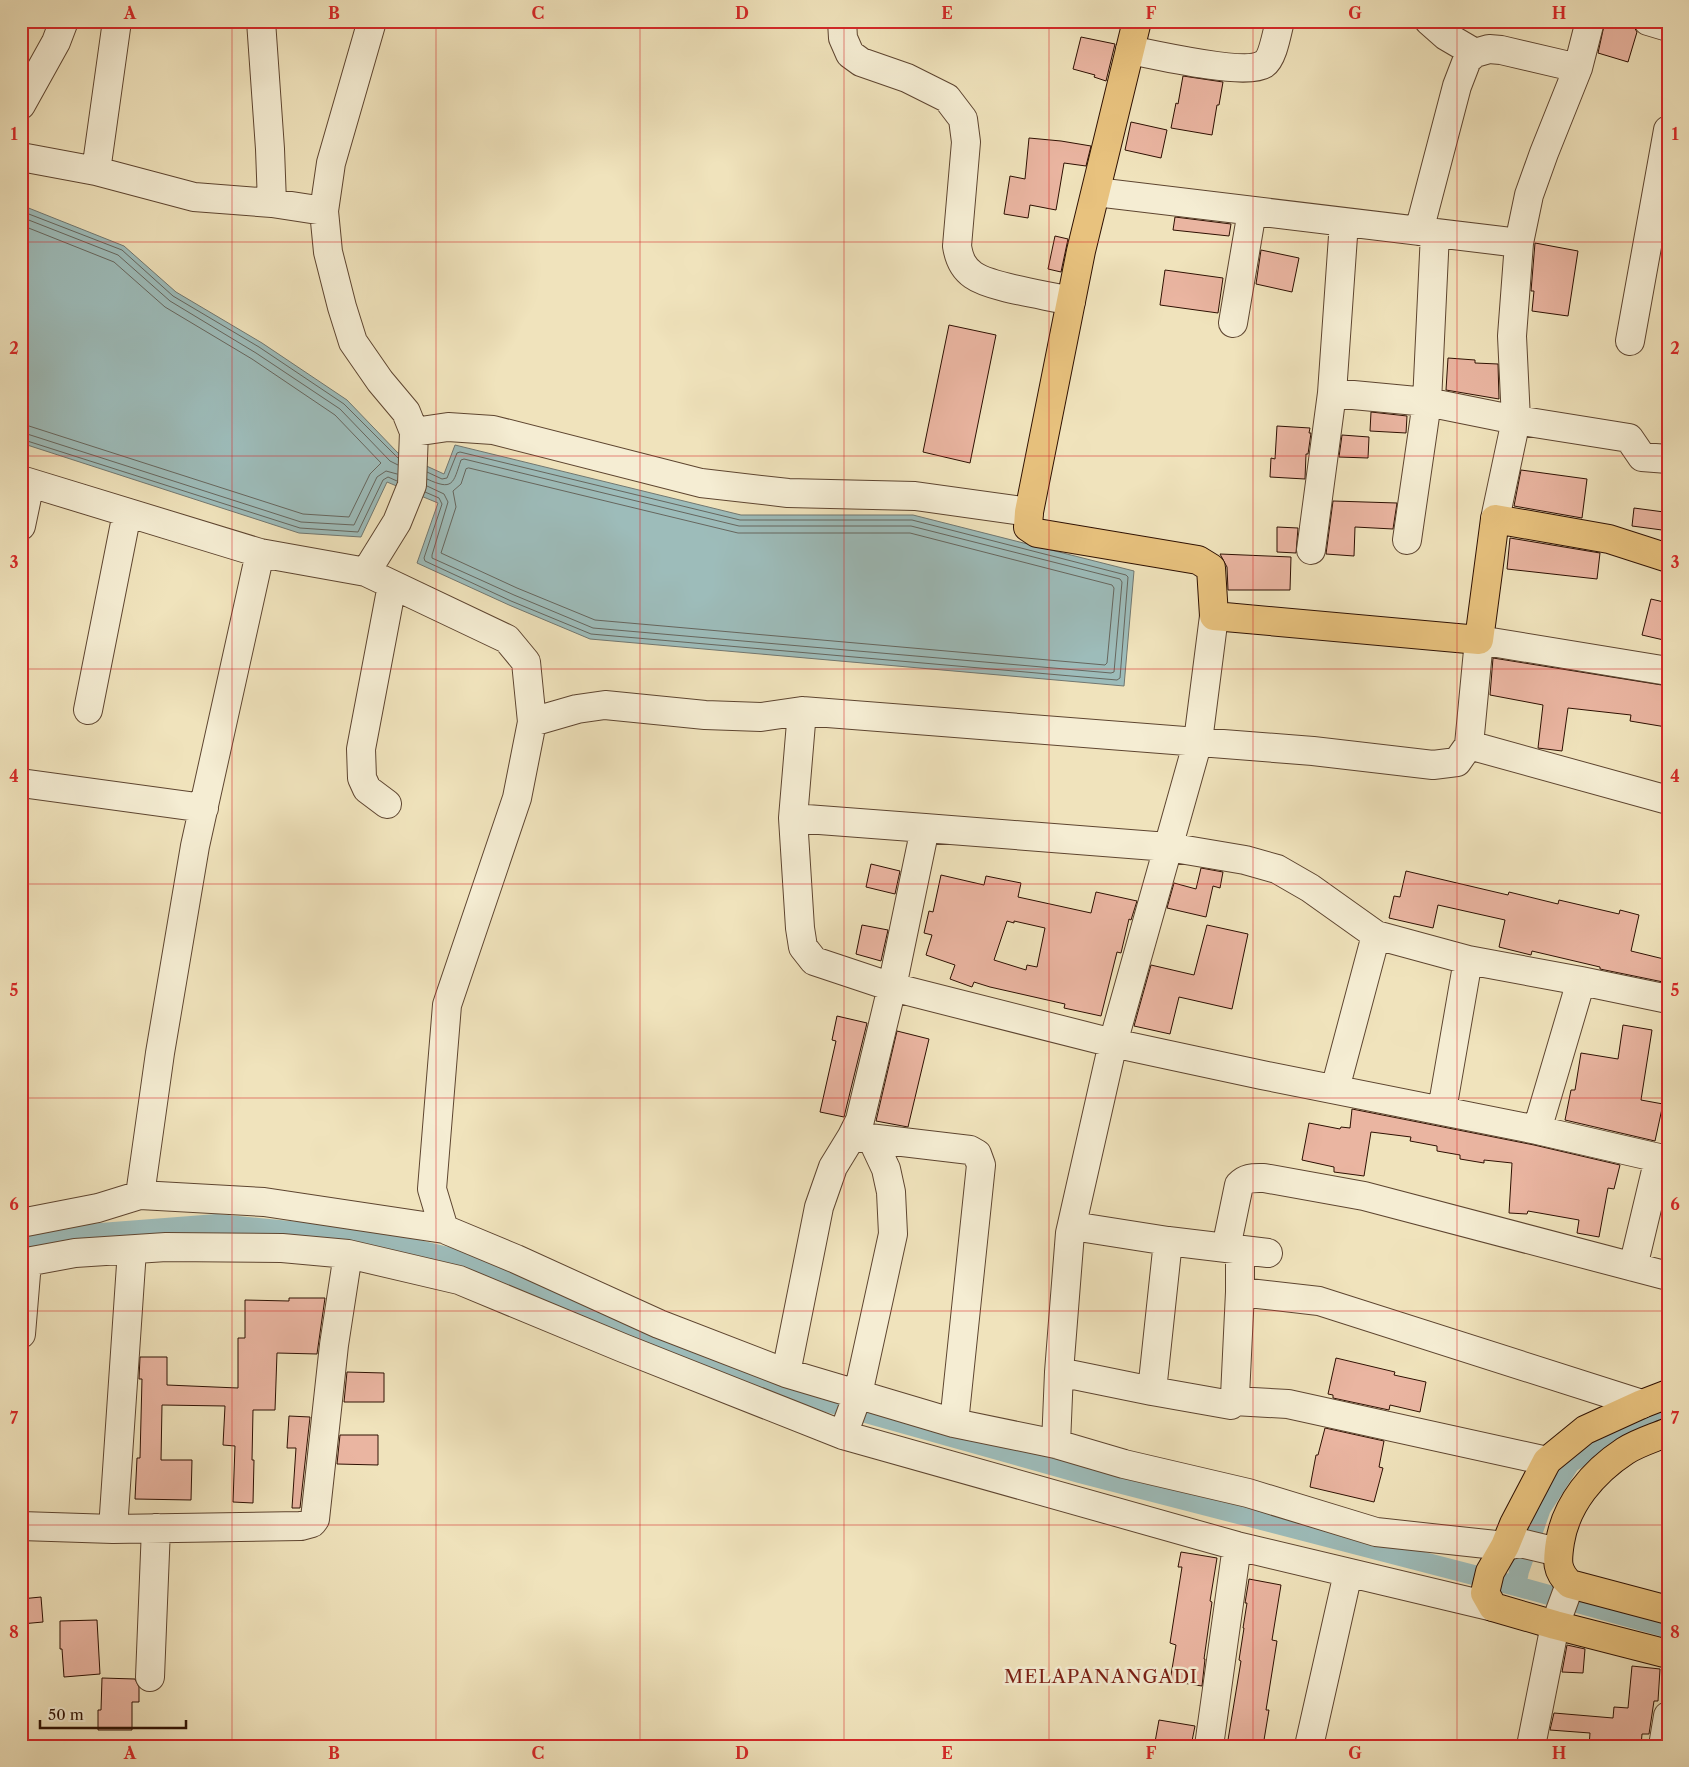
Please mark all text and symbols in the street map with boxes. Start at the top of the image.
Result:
text: A [123,3,137,23]
text: B [328,3,340,23]
text: C [532,3,544,23]
text: D [735,3,749,23]
text: E [941,3,953,23]
text: F [1146,3,1157,23]
text: G [1348,3,1362,23]
text: H [1552,3,1566,23]
text: 1 [10,124,18,144]
text: 1 [1671,124,1679,144]
text: 2 [9,338,19,358]
text: 2 [1670,338,1680,358]
text: 3 [9,552,19,572]
text: 3 [1670,552,1680,572]
text: 4 [9,766,19,786]
text: 4 [1670,766,1680,786]
text: 5 [10,980,19,1000]
text: 5 [1671,980,1680,1000]
text: 6 [9,1194,19,1214]
text: 6 [1670,1194,1680,1214]
text: 7 [10,1408,19,1428]
text: 7 [1671,1408,1680,1428]
text: 8 [9,1622,19,1642]
text: 8 [1670,1622,1680,1642]
district label: MELAPANANGADI [1004,1665,1198,1688]
scale bar [40,1697,186,1729]
text: 50 m [48,1705,84,1724]
text: A [123,1743,137,1763]
text: B [328,1743,340,1763]
text: C [532,1743,544,1763]
text: D [735,1743,749,1763]
text: E [941,1743,953,1763]
text: F [1146,1743,1157,1763]
text: G [1348,1743,1362,1763]
text: H [1552,1743,1566,1763]

